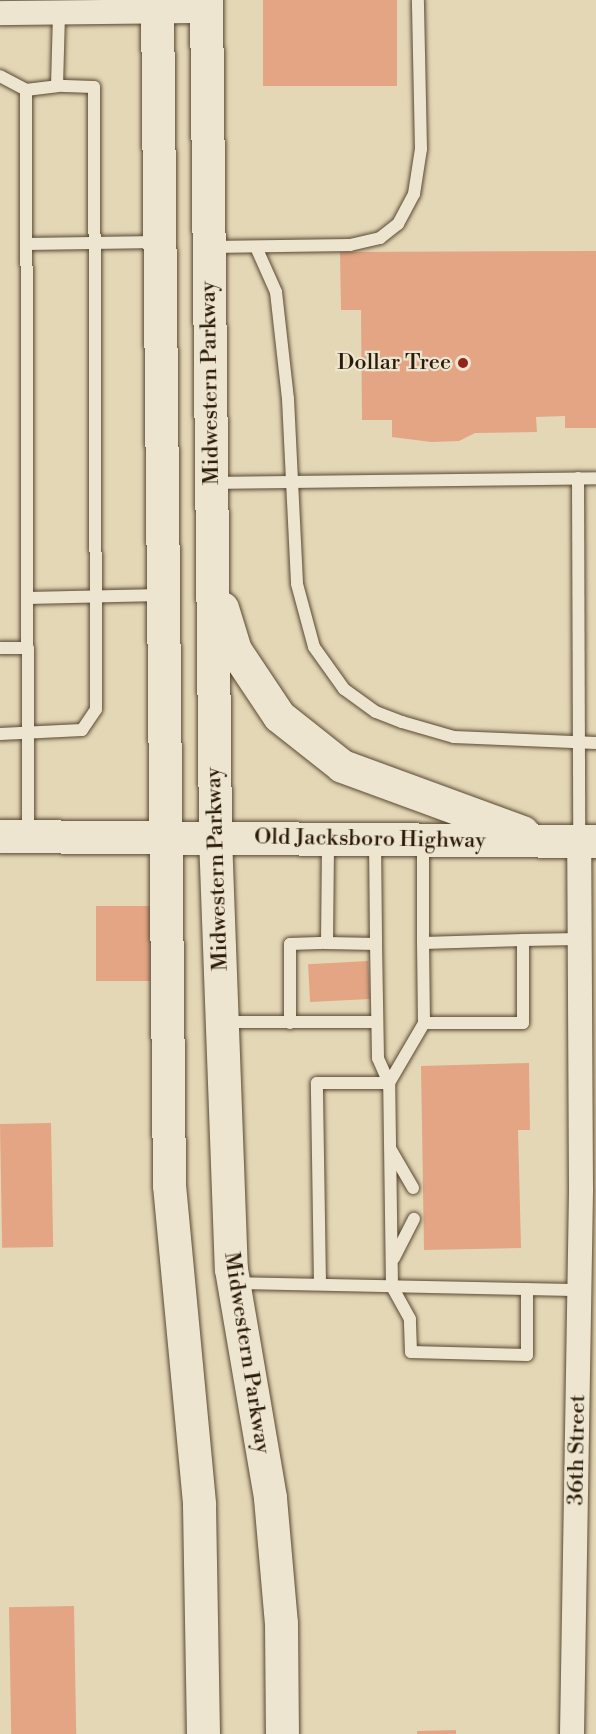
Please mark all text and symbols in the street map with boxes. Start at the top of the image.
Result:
street label: Midwestern Parkway [195,281,225,485]
place label: Dollar Tree [337,350,451,376]
marker: Dollar Tree [456,356,470,370]
street label: Midwestern Parkway [200,766,234,972]
street label: Old Jacksboro Highway [254,824,486,854]
street label: Midwestern Parkway [218,1250,276,1456]
street label: 36th Street [563,1394,591,1506]

